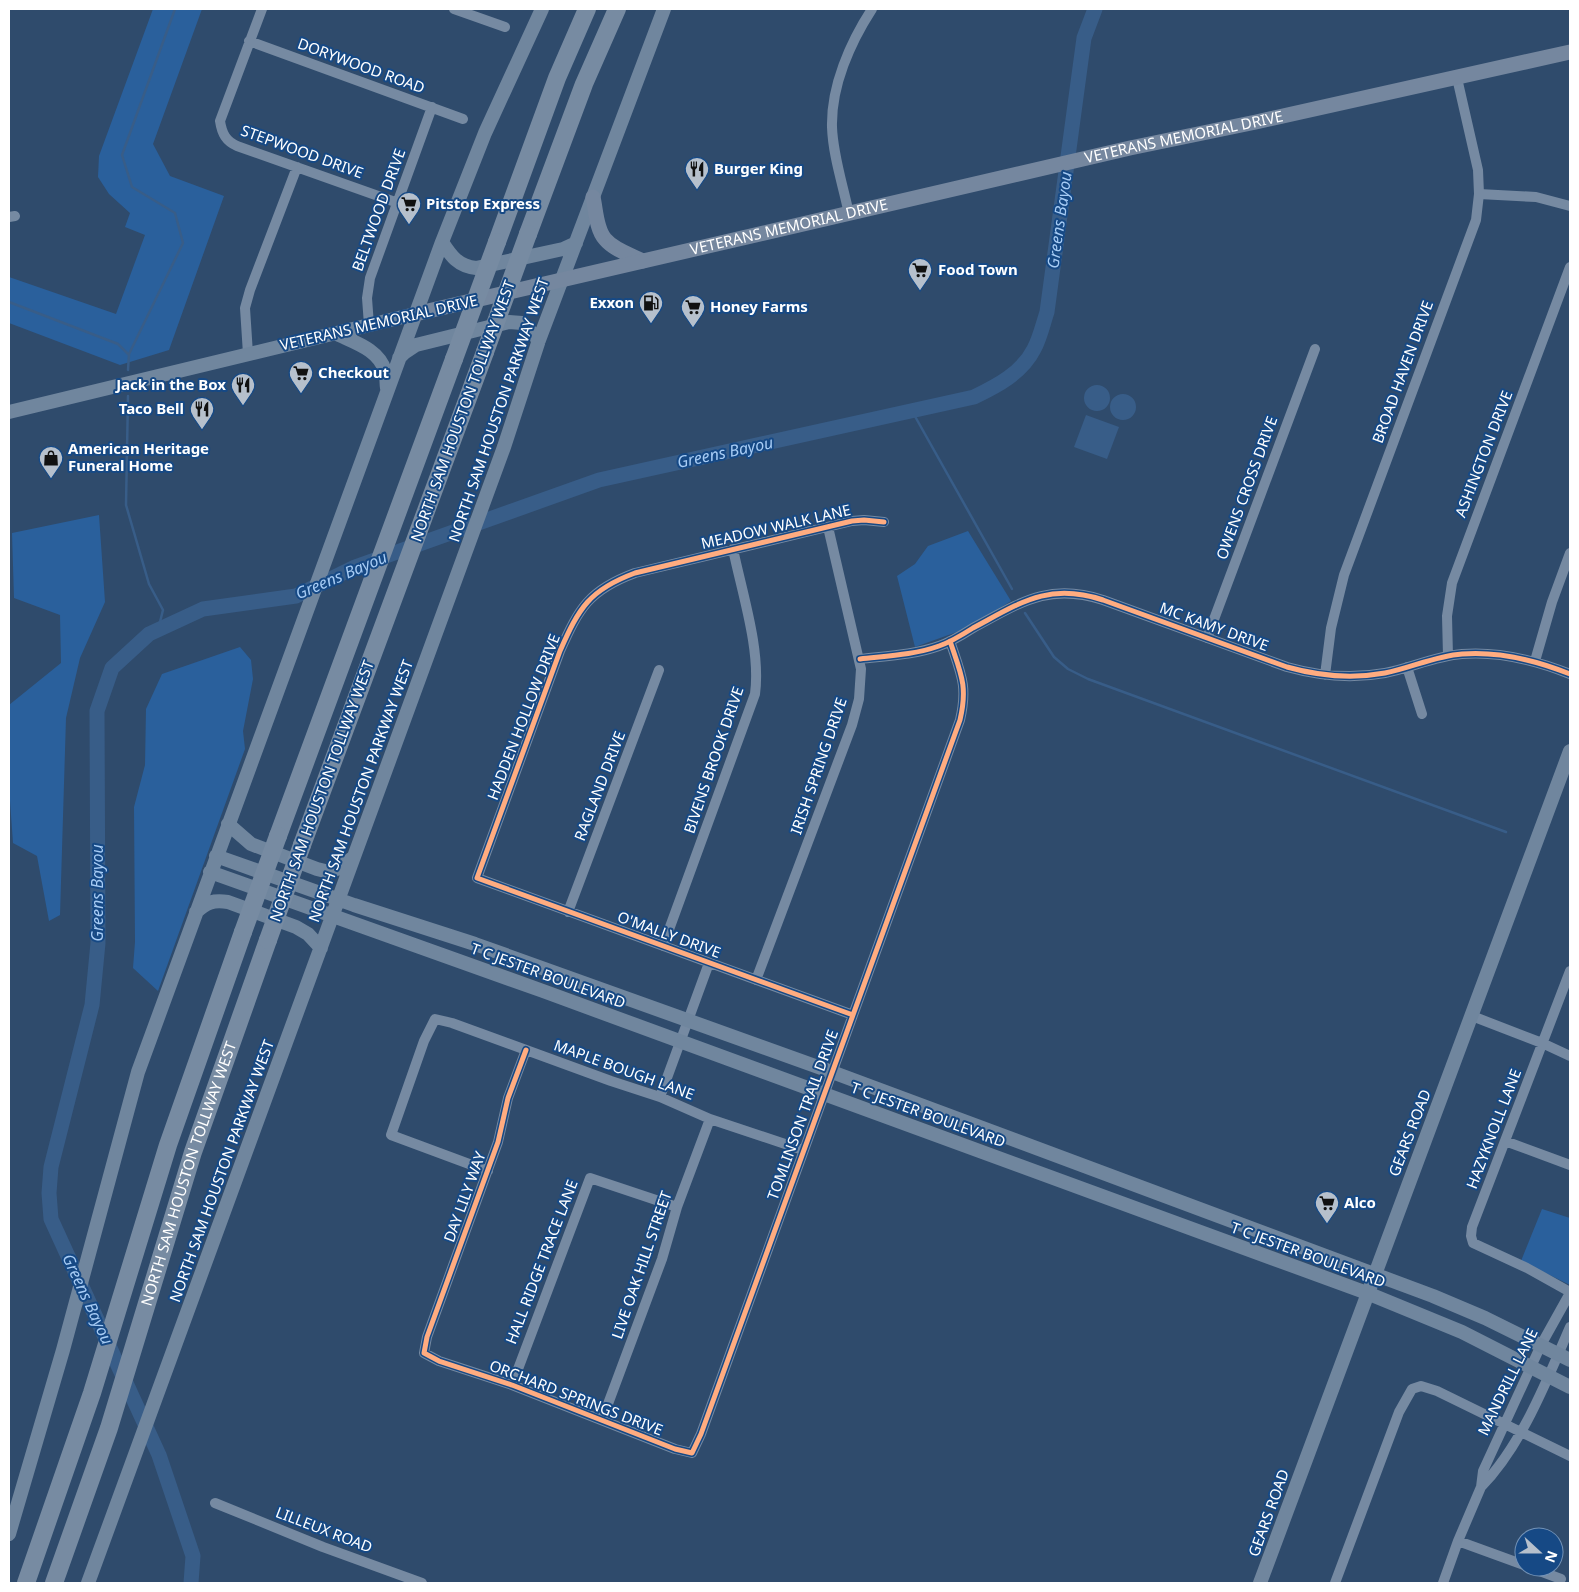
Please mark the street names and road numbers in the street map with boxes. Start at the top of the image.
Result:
street label: DORYWOOD ROAD [295,33,428,97]
street label: VETERANS MEMORIAL DRIVE [1082,105,1285,167]
street label: STEPWOOD DRIVE [238,120,366,182]
street label: BELTWOOD DRIVE [347,146,409,274]
street label: VETERANS MEMORIAL DRIVE [688,194,890,259]
street label: NORTH SAM HOUSTON PARKWAY WEST [443,274,553,544]
street label: NORTH SAM HOUSTON TOLLWAY WEST [405,277,519,544]
street label: VETERANS MEMORIAL DRIVE [278,290,480,355]
street label: BROAD HAVEN DRIVE [1367,298,1437,446]
street label: ASHINGTON DRIVE [1450,387,1516,520]
street label: OWENS CROSS DRIVE [1211,413,1281,562]
street label: MEADOW WALK LANE [699,499,853,553]
street label: MC KAMY DRIVE [1157,597,1272,655]
street label: HADDEN HOLLOW DRIVE [482,631,564,803]
street label: NORTH SAM HOUSTON PARKWAY WEST [303,656,417,925]
street label: NORTH SAM HOUSTON TOLLWAY WEST [264,657,378,924]
street label: BIVENS BROOK DRIVE [679,684,748,836]
street label: IRISH SPRING DRIVE [785,695,851,837]
street label: RAGLAND DRIVE [569,728,629,843]
street label: O'MALLY DRIVE [615,906,724,962]
street label: T C JESTER BOULEVARD [468,938,628,1012]
street label: TOMLINSON TRAIL DRIVE [762,1027,842,1203]
street label: MAPLE BOUGH LANE [551,1034,697,1104]
street label: NORTH SAM HOUSTON PARKWAY WEST [164,1036,278,1305]
street label: NORTH SAM HOUSTON TOLLWAY WEST [136,1038,241,1308]
street label: HAZYKNOLL LANE [1461,1066,1525,1192]
street label: T C JESTER BOULEVARD [848,1077,1008,1151]
street label: GEARS ROAD [1383,1086,1435,1179]
street label: DAY LILY WAY [438,1148,490,1245]
street label: HALL RIDGE TRACE LANE [500,1177,582,1347]
street label: LIVE OAK HILL STREET [606,1187,676,1341]
street label: T C JESTER BOULEVARD [1228,1217,1388,1291]
street label: MANDRILL LANE [1473,1325,1542,1438]
street label: ORCHARD SPRINGS DRIVE [487,1355,666,1439]
street label: GEARS ROAD [1243,1466,1293,1559]
street label: LILLEUX ROAD [273,1501,376,1557]

